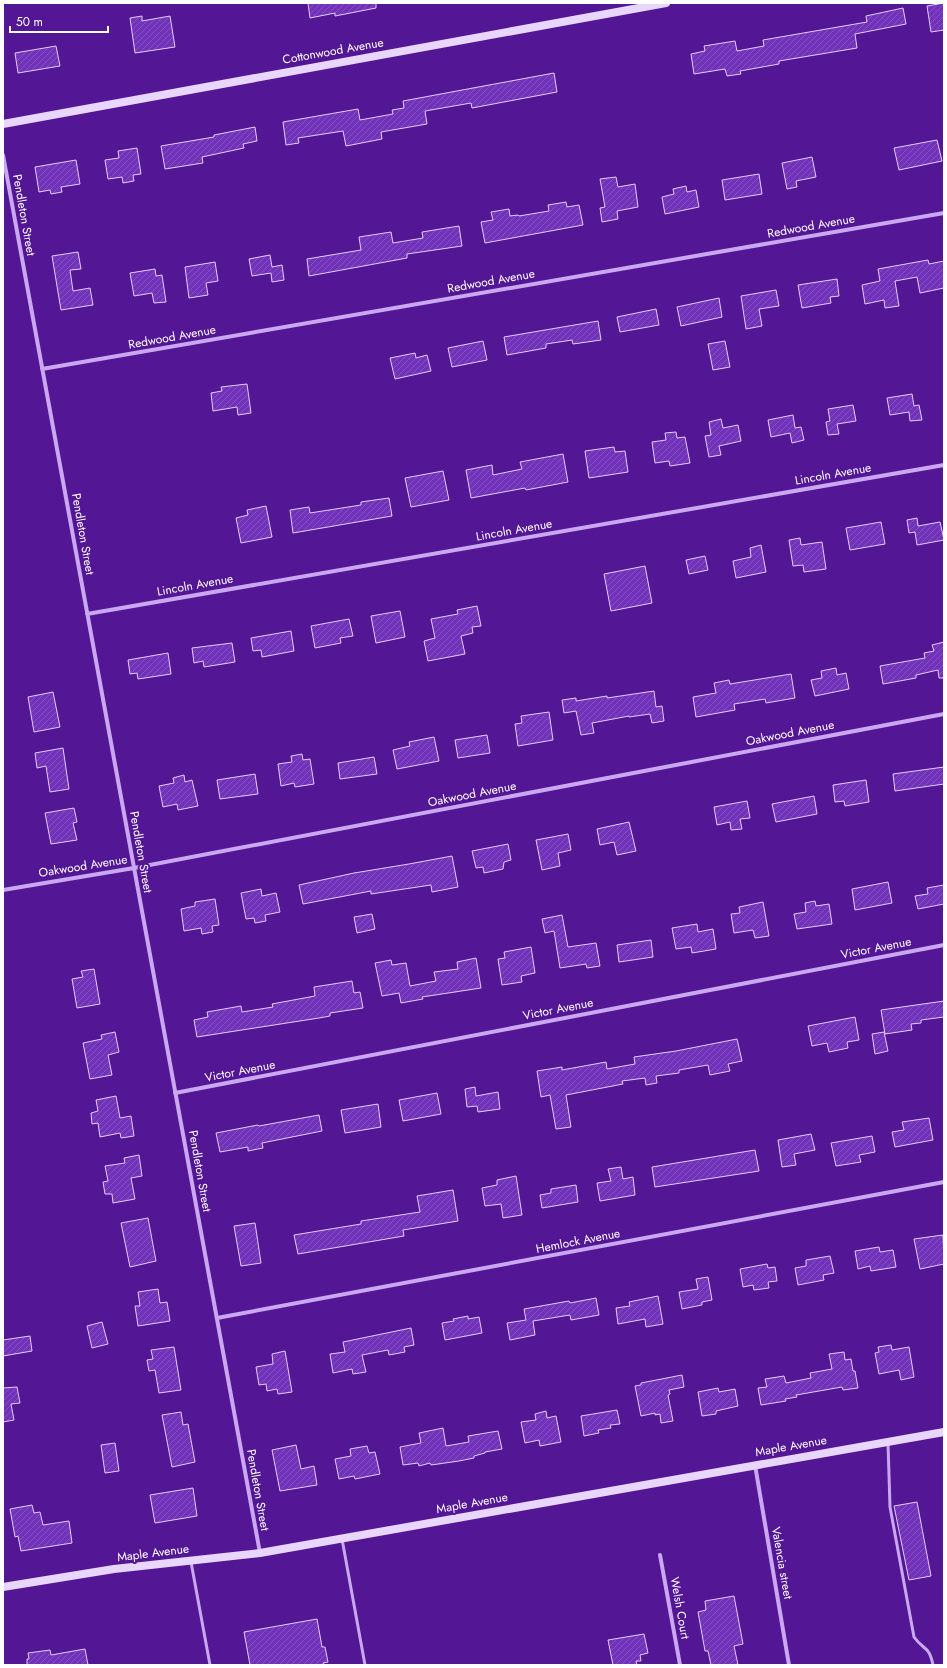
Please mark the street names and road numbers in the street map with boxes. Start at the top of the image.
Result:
street label: Cottonwood Avenue [281,33,385,69]
street label: Pendleton Street [8,173,40,257]
street label: Redwood Avenue [766,209,856,243]
street label: Redwood Avenue [446,264,536,298]
street label: Redwood Avenue [127,320,217,354]
street label: Lincoln Avenue [793,458,873,490]
street label: Pendleton Street [67,492,99,576]
street label: Lincoln Avenue [474,514,554,546]
street label: Lincoln Avenue [155,569,235,601]
street label: Oakwood Avenue [744,716,836,750]
street label: Oakwood Avenue [426,777,518,811]
street label: Pendleton Street [125,810,157,894]
street label: Oakwood Avenue [37,850,129,882]
street label: Victor Avenue [839,932,913,964]
street label: Victor Avenue [521,993,595,1025]
street label: Victor Avenue [203,1055,277,1087]
street label: Pendleton Street [184,1129,216,1213]
street label: Hemlock Avenue [534,1224,622,1258]
street label: Maple Avenue [754,1431,828,1461]
street label: Pendleton Street [242,1448,274,1532]
street label: Maple Avenue [435,1488,509,1518]
street label: Valencia street [767,1526,797,1601]
street label: Maple Avenue [116,1540,190,1566]
street label: Welsh Court [666,1576,694,1641]

